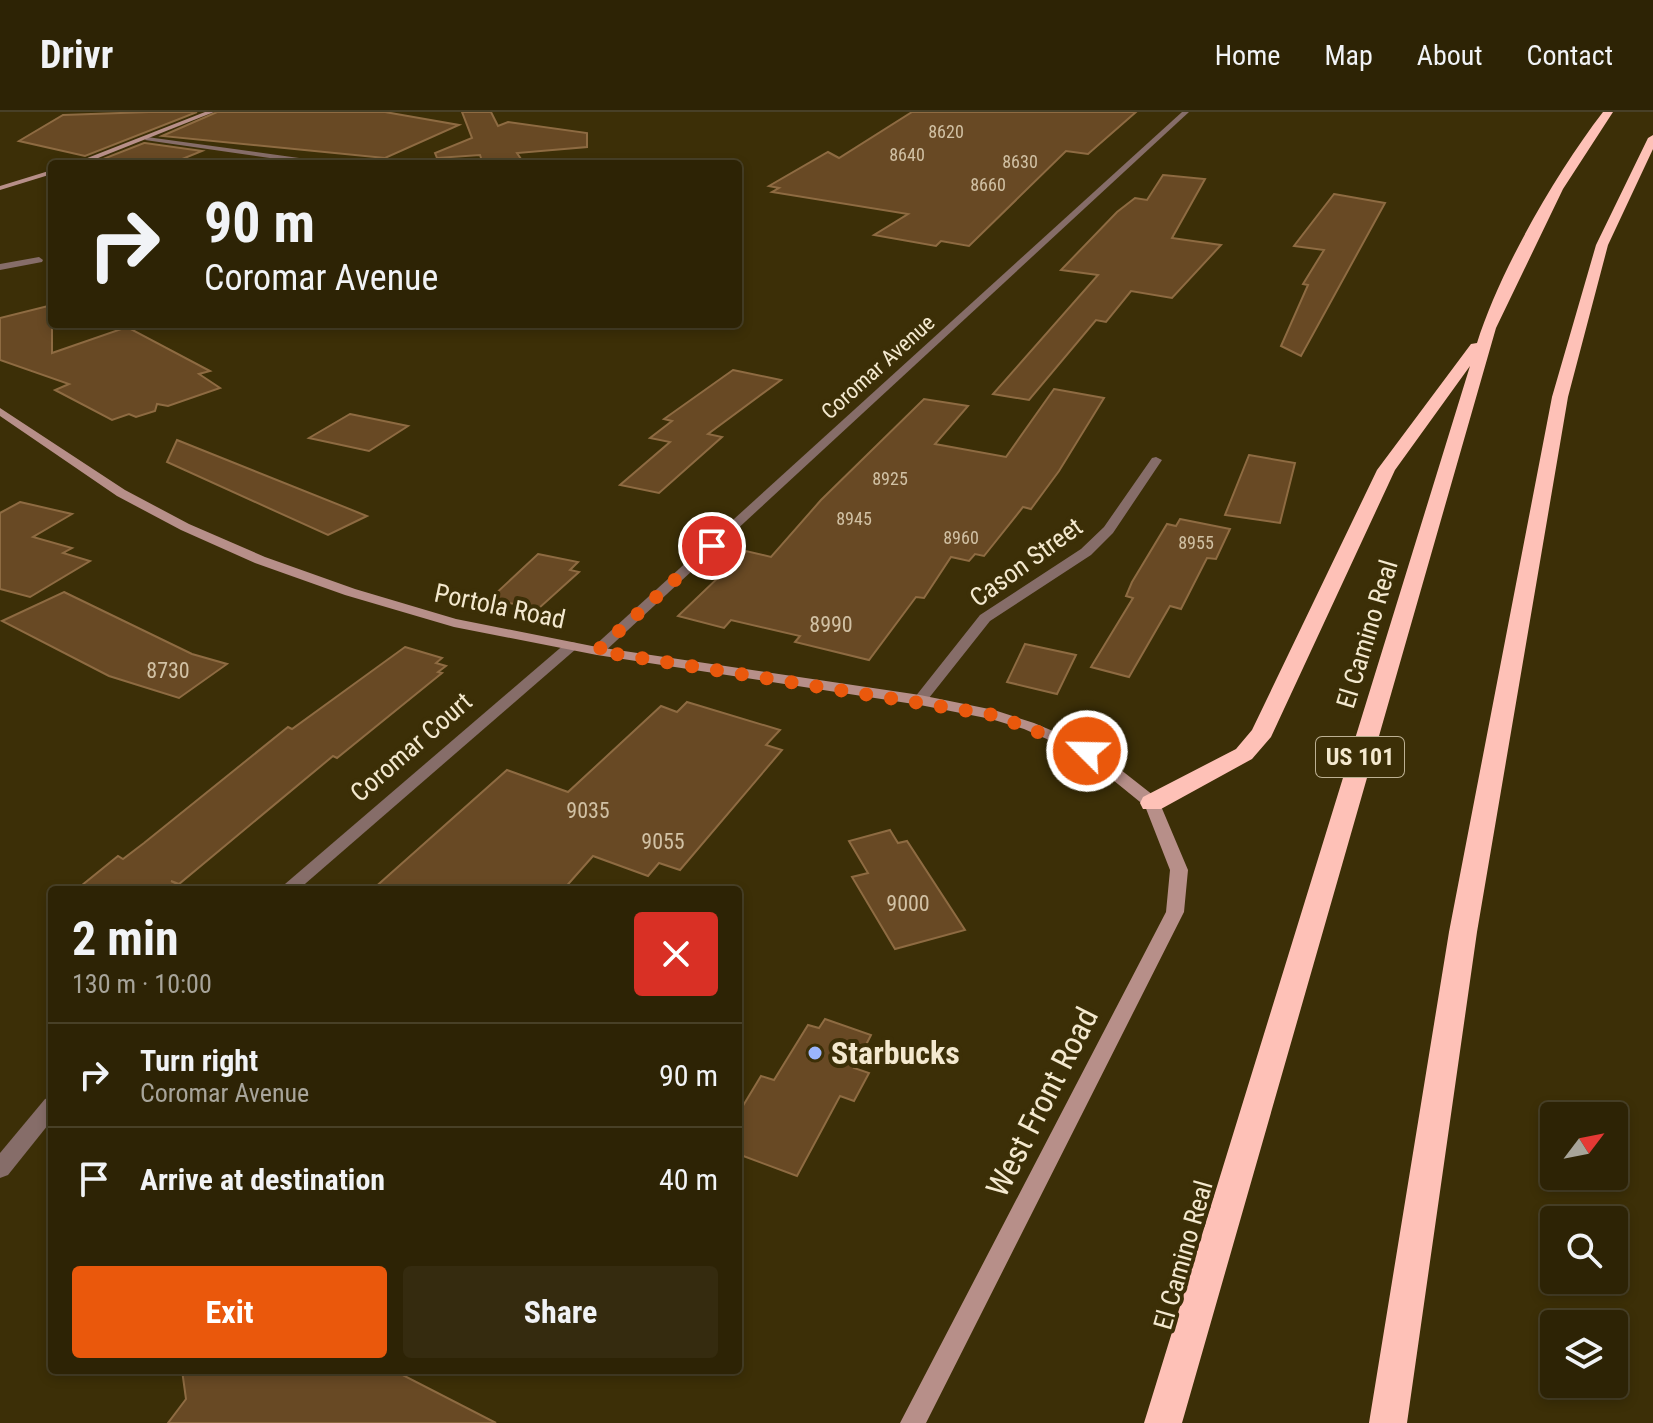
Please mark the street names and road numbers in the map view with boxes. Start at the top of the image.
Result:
street label: Coromar Avenue [816,310,940,424]
street label: Cason Street [964,511,1088,613]
street label: El Camino Real [1330,556,1404,712]
street label: Portola Road [432,578,568,634]
street label: Coromar Court [344,686,478,808]
road number: US 101 [1316,737,1404,777]
street label: West Front Road [978,1001,1106,1203]
street label: El Camino Real [1147,1177,1219,1333]

